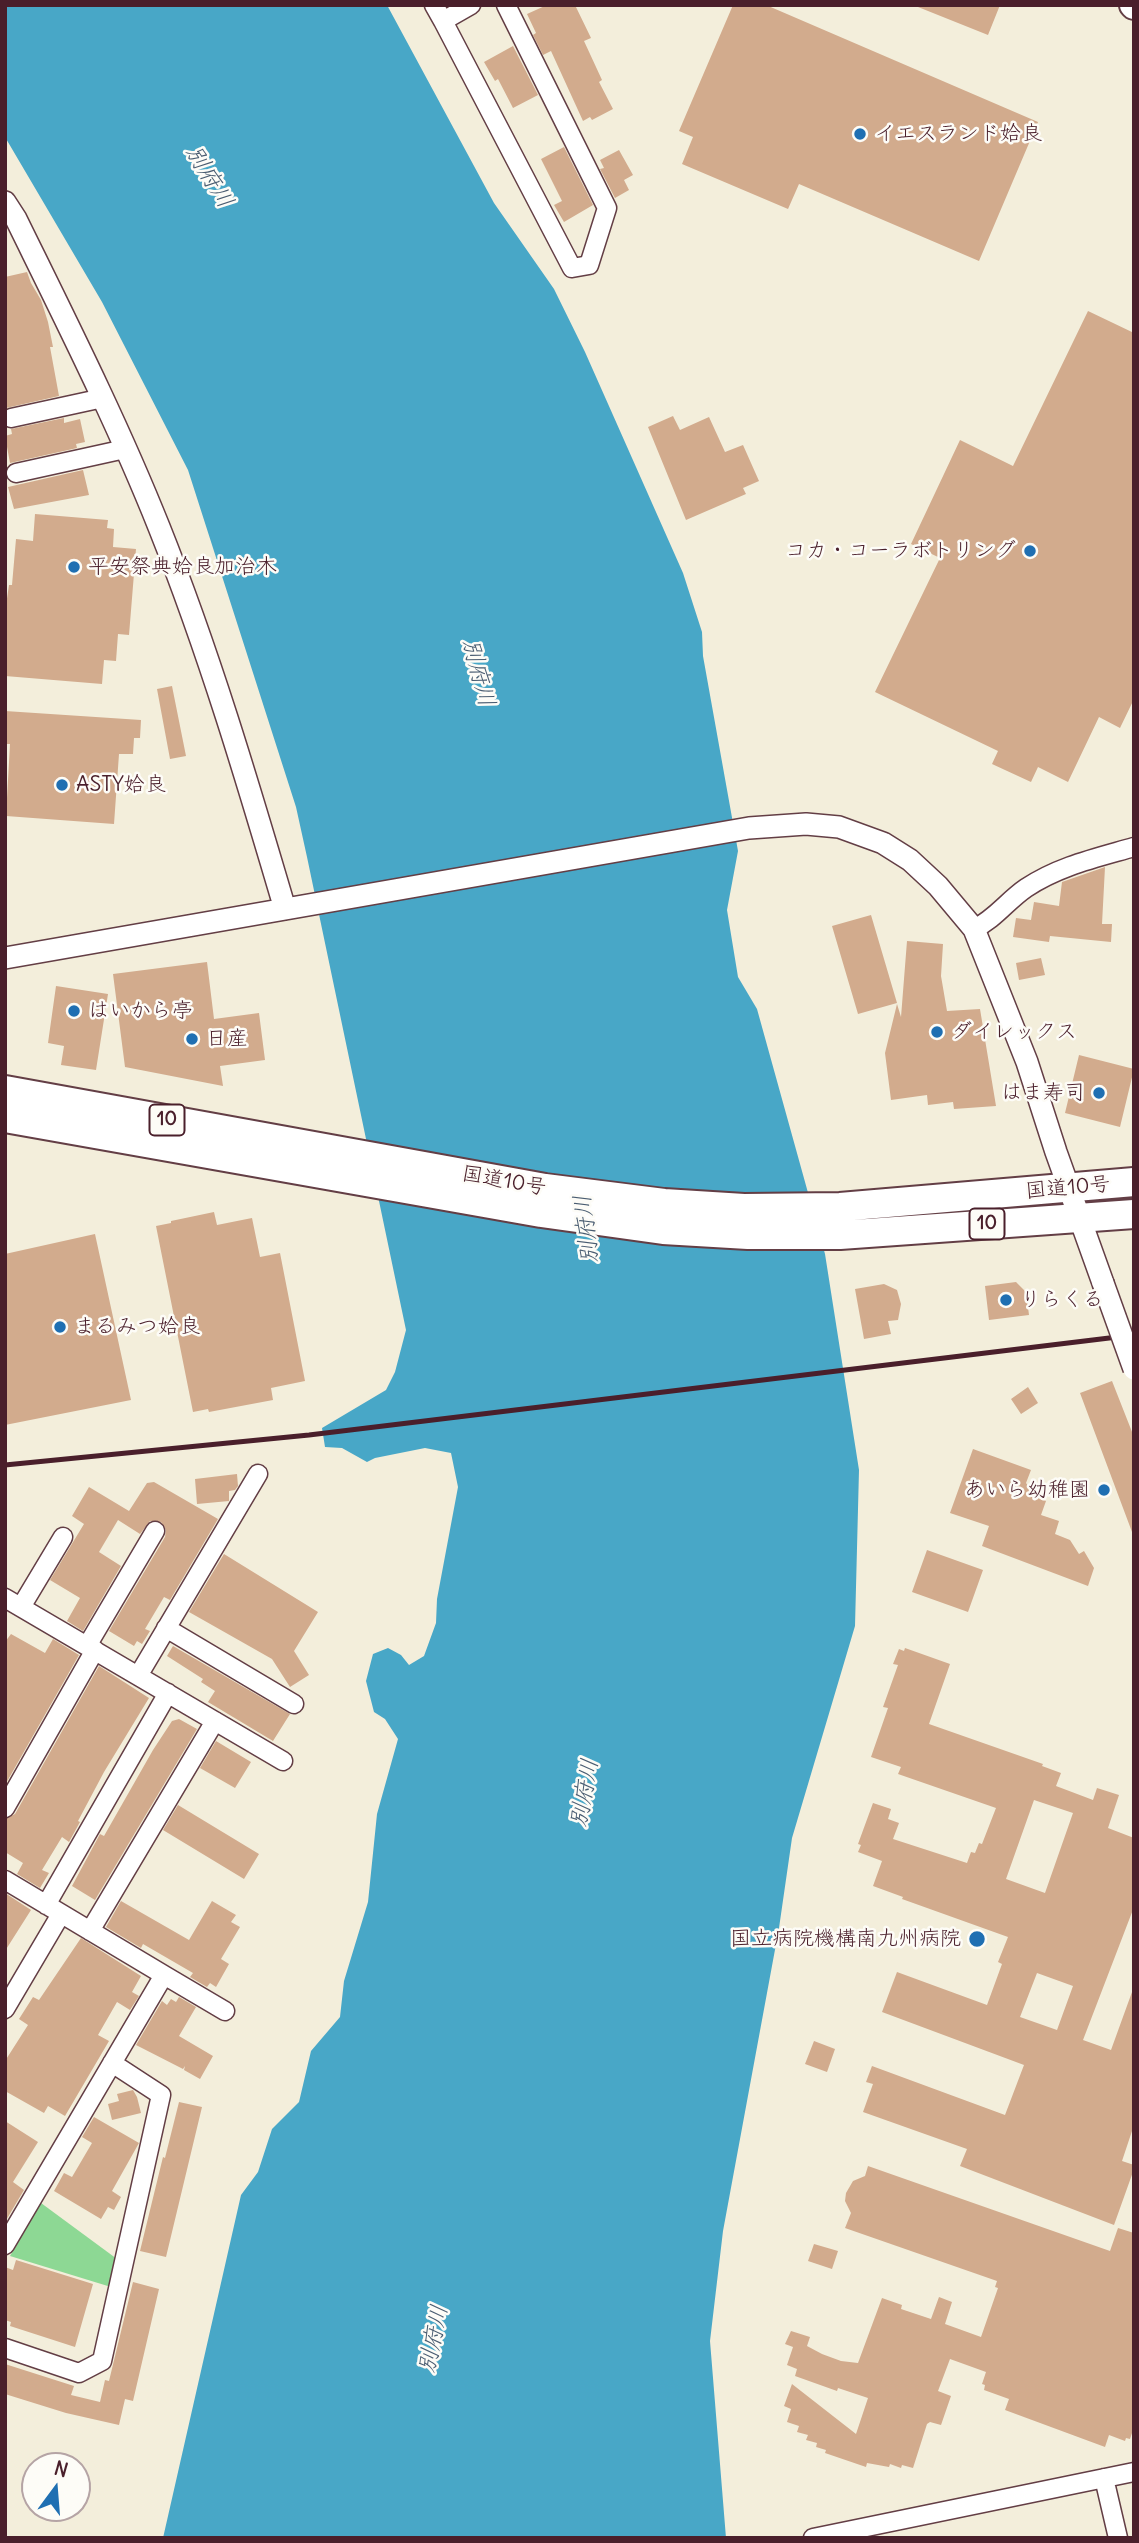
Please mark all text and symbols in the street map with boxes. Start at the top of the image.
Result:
place label: イエスランド姶良 [874,121,1042,147]
marker: イエスランド姶良 [852,126,868,142]
water label: 別府川 [179,140,239,214]
place label: コカ・コーラボトリング [785,538,1016,564]
marker: コカ・コーラボトリング [1022,543,1038,559]
place label: 平安祭典姶良加治木 [88,554,277,580]
marker: 平安祭典姶良加治木 [66,559,82,575]
water label: 別府川 [456,636,500,710]
place label: ASTY姶良 [76,772,166,798]
marker: ASTY姶良 [54,777,70,793]
place label: はいから亭 [88,998,193,1024]
marker: はいから亭 [66,1003,82,1019]
place label: ダイレックス [951,1019,1077,1045]
marker: ダイレックス [929,1024,945,1040]
place label: 日産 [206,1026,248,1052]
marker: 日産 [184,1031,200,1047]
place label: はま寿司 [1001,1080,1085,1106]
marker: はま寿司 [1091,1085,1107,1101]
road number: 10 [150,1104,184,1136]
street label: 国道10号 [460,1161,548,1201]
street label: 国道10号 [1024,1172,1112,1204]
water label: 別府川 [569,1193,605,1265]
road number: 10 [970,1208,1004,1240]
place label: りらくる [1020,1287,1104,1313]
marker: りらくる [998,1292,1014,1308]
place label: まるみつ姶良 [74,1314,200,1340]
marker: まるみつ姶良 [52,1319,68,1335]
place label: あいら幼稚園 [964,1477,1090,1503]
marker: あいら幼稚園 [1096,1482,1112,1498]
water label: 別府川 [565,1757,605,1829]
place label: 国立病院機構南九州病院 [730,1926,961,1952]
marker: 国立病院機構南九州病院 [967,1929,987,1949]
water label: 別府川 [414,2303,454,2375]
north arrow [21,2452,91,2522]
text: N [52,2455,71,2482]

